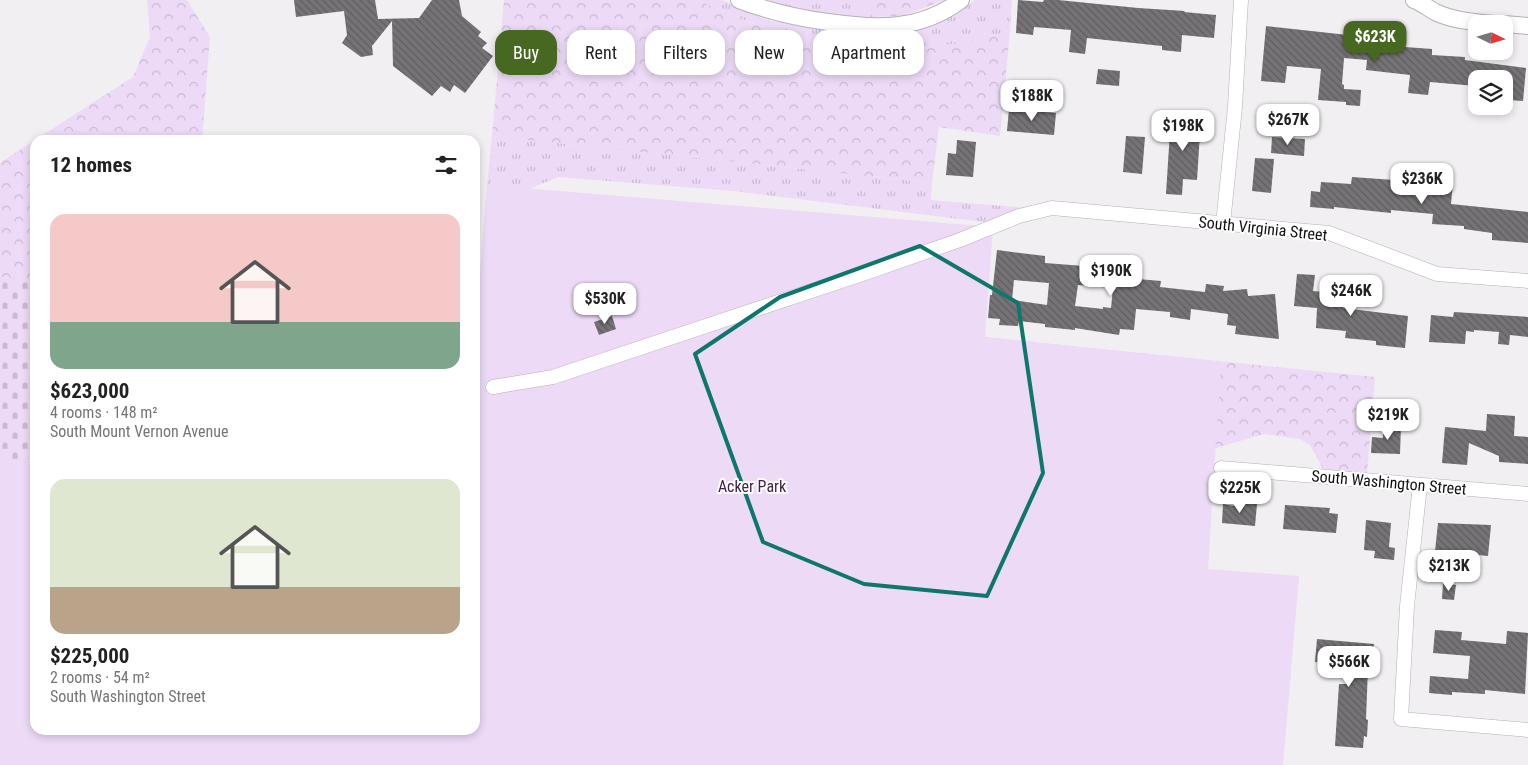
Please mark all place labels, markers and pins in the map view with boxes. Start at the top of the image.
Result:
pin: $623K [1340,20,1410,63]
pin: $188K [997,80,1067,122]
pin: $267K [1253,104,1323,146]
pin: $198K [1148,110,1218,152]
pin: $236K [1387,162,1457,205]
pin: $190K [1076,254,1146,297]
pin: $246K [1316,274,1386,317]
pin: $530K [570,282,640,325]
pin: $219K [1353,398,1423,441]
pin: $225K [1205,472,1275,514]
pin: $213K [1414,550,1484,592]
pin: $566K [1314,646,1384,688]

